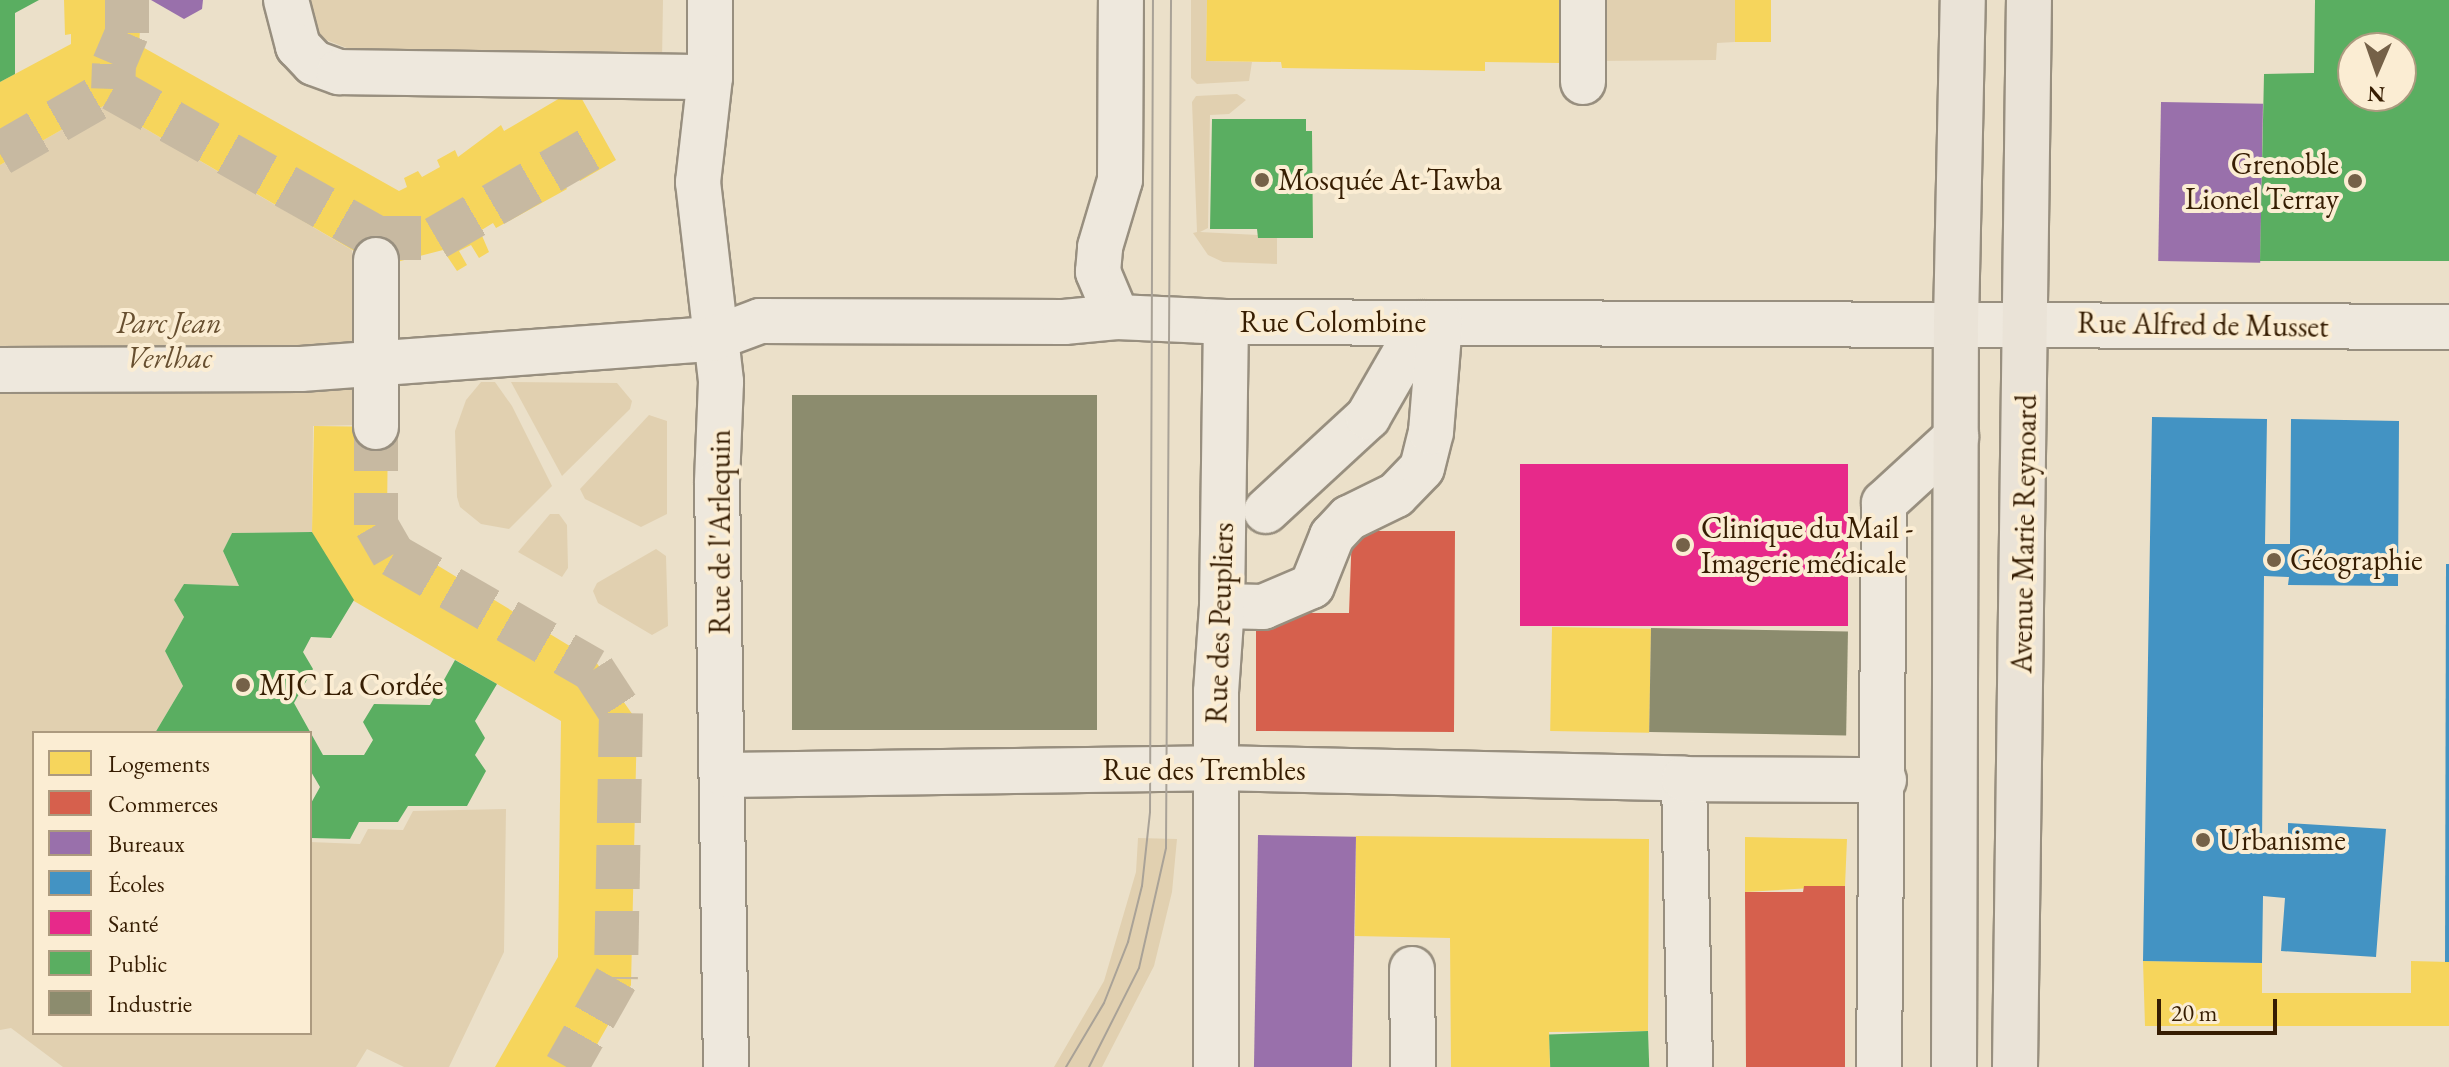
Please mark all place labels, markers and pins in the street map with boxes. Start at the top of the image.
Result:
place label: Grenoble Lionel Terray [2185,146,2339,216]
place label: Mosquée At-Tawba [1278,162,1502,198]
marker: Mosquée At-Tawba [1253,171,1271,189]
marker: Grenoble Lionel Terray [2346,172,2364,190]
place label: Clinique du Mail - Imagerie médicale [1701,510,1913,580]
marker: Clinique du Mail - Imagerie médicale [1672,534,1694,556]
place label: Géographie [2290,542,2423,578]
marker: Géographie [2265,551,2283,569]
place label: MJC La Cordée [259,667,443,703]
marker: MJC La Cordée [234,676,252,694]
place label: Urbanisme [2219,822,2346,858]
marker: Urbanisme [2194,831,2212,849]

